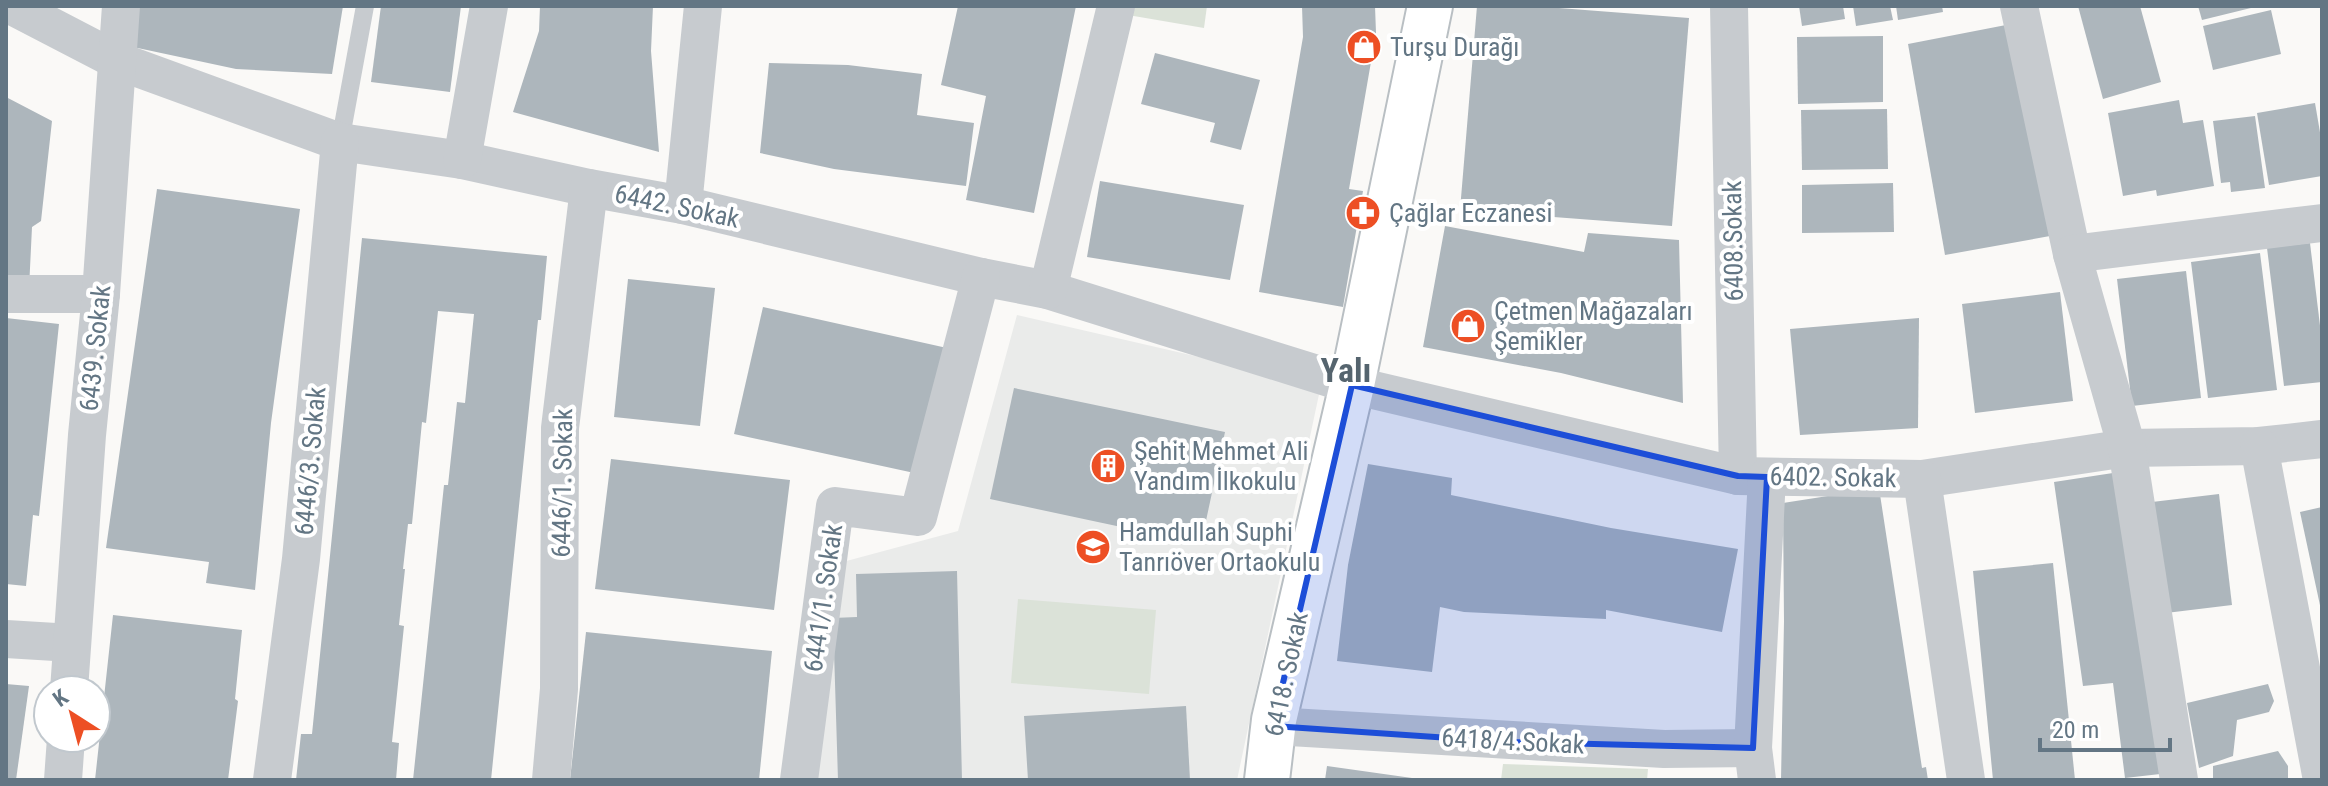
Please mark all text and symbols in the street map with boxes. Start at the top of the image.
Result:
shop icon: Turşu Durağı [1345,28,1383,66]
place label: Turşu Durağı [1390,32,1519,62]
street label: 6442. Sokak [612,178,742,234]
street label: 6408.Sokak [1717,180,1749,302]
pharmacy icon: Çağlar Eczanesi [1344,194,1382,232]
place label: Çağlar Eczanesi [1389,198,1553,228]
street label: 6439. Sokak [73,283,117,413]
place label: Çetmen Mağazaları Şemikler [1494,296,1693,356]
shop icon: Çetmen Mağazaları Şemikler [1449,307,1487,345]
district label: Yalı [1321,350,1371,390]
street label: 6446/3. Sokak [289,385,331,537]
street label: 6446/1. Sokak [546,408,578,558]
place label: Şehit Mehmet Ali Yandım İlkokulu [1134,436,1309,496]
building icon: Şehit Mehmet Ali Yandım İlkokulu [1089,447,1127,485]
street label: 6402. Sokak [1769,461,1897,493]
place label: Hamdullah Suphi Tanrıöver Ortaokulu [1119,517,1320,577]
street label: 6441/1. Sokak [798,522,848,674]
school or university icon: Hamdullah Suphi Tanrıöver Ortaokulu [1074,528,1112,566]
street label: 6418. Sokak [1258,609,1314,739]
north arrow [32,674,112,754]
text: K [48,684,73,712]
scale bar [2040,702,2170,752]
text: 20 m [2052,716,2099,744]
street label: 6418/4.Sokak [1441,722,1586,760]

